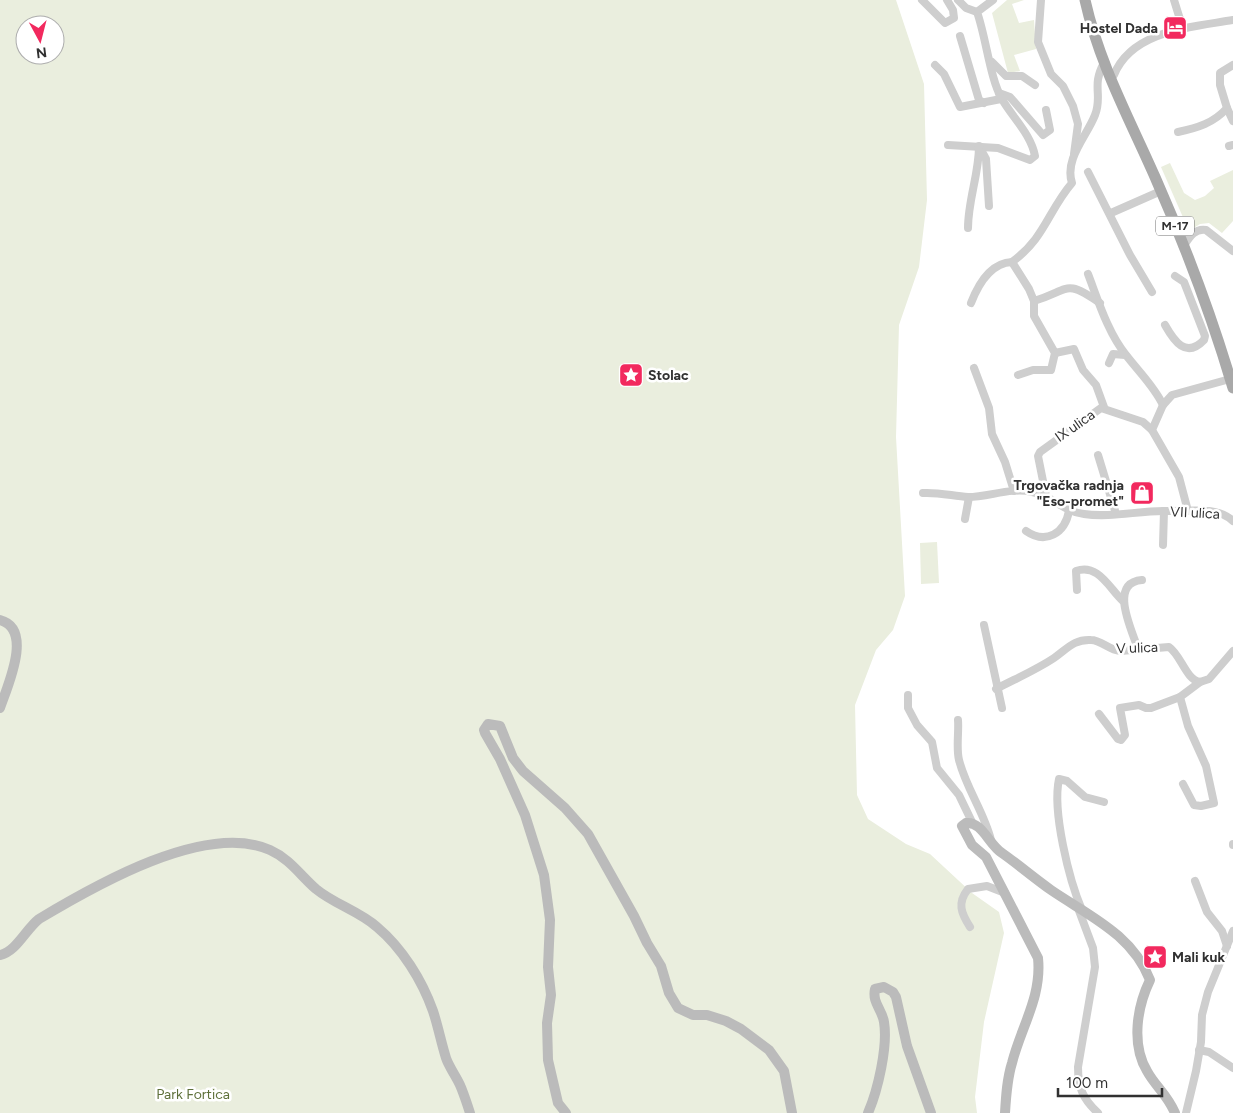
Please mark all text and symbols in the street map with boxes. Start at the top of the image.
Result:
north arrow [15,15,65,65]
hotel icon: Hostel Dada [1162,15,1188,41]
place label: Hostel Dada [1080,20,1158,37]
text: N [35,43,48,62]
road number: M-17 [1156,217,1194,236]
place icon: Stolac [618,362,644,388]
place label: Stolac [648,367,689,384]
street label: IX ulica [1052,406,1098,446]
place label: Trgovačka radnja "Eso-promet" [1014,477,1124,510]
shop icon: Trgovačka radnja "Eso-promet" [1129,480,1155,506]
street label: VII ulica [1170,503,1220,523]
street label: V ulica [1116,639,1158,657]
place icon: Mali kuk [1142,944,1168,970]
place label: Mali kuk [1172,949,1225,966]
scale bar [1058,1066,1162,1098]
text: 100 m [1066,1074,1108,1092]
park label: Park Fortica [156,1086,230,1103]

